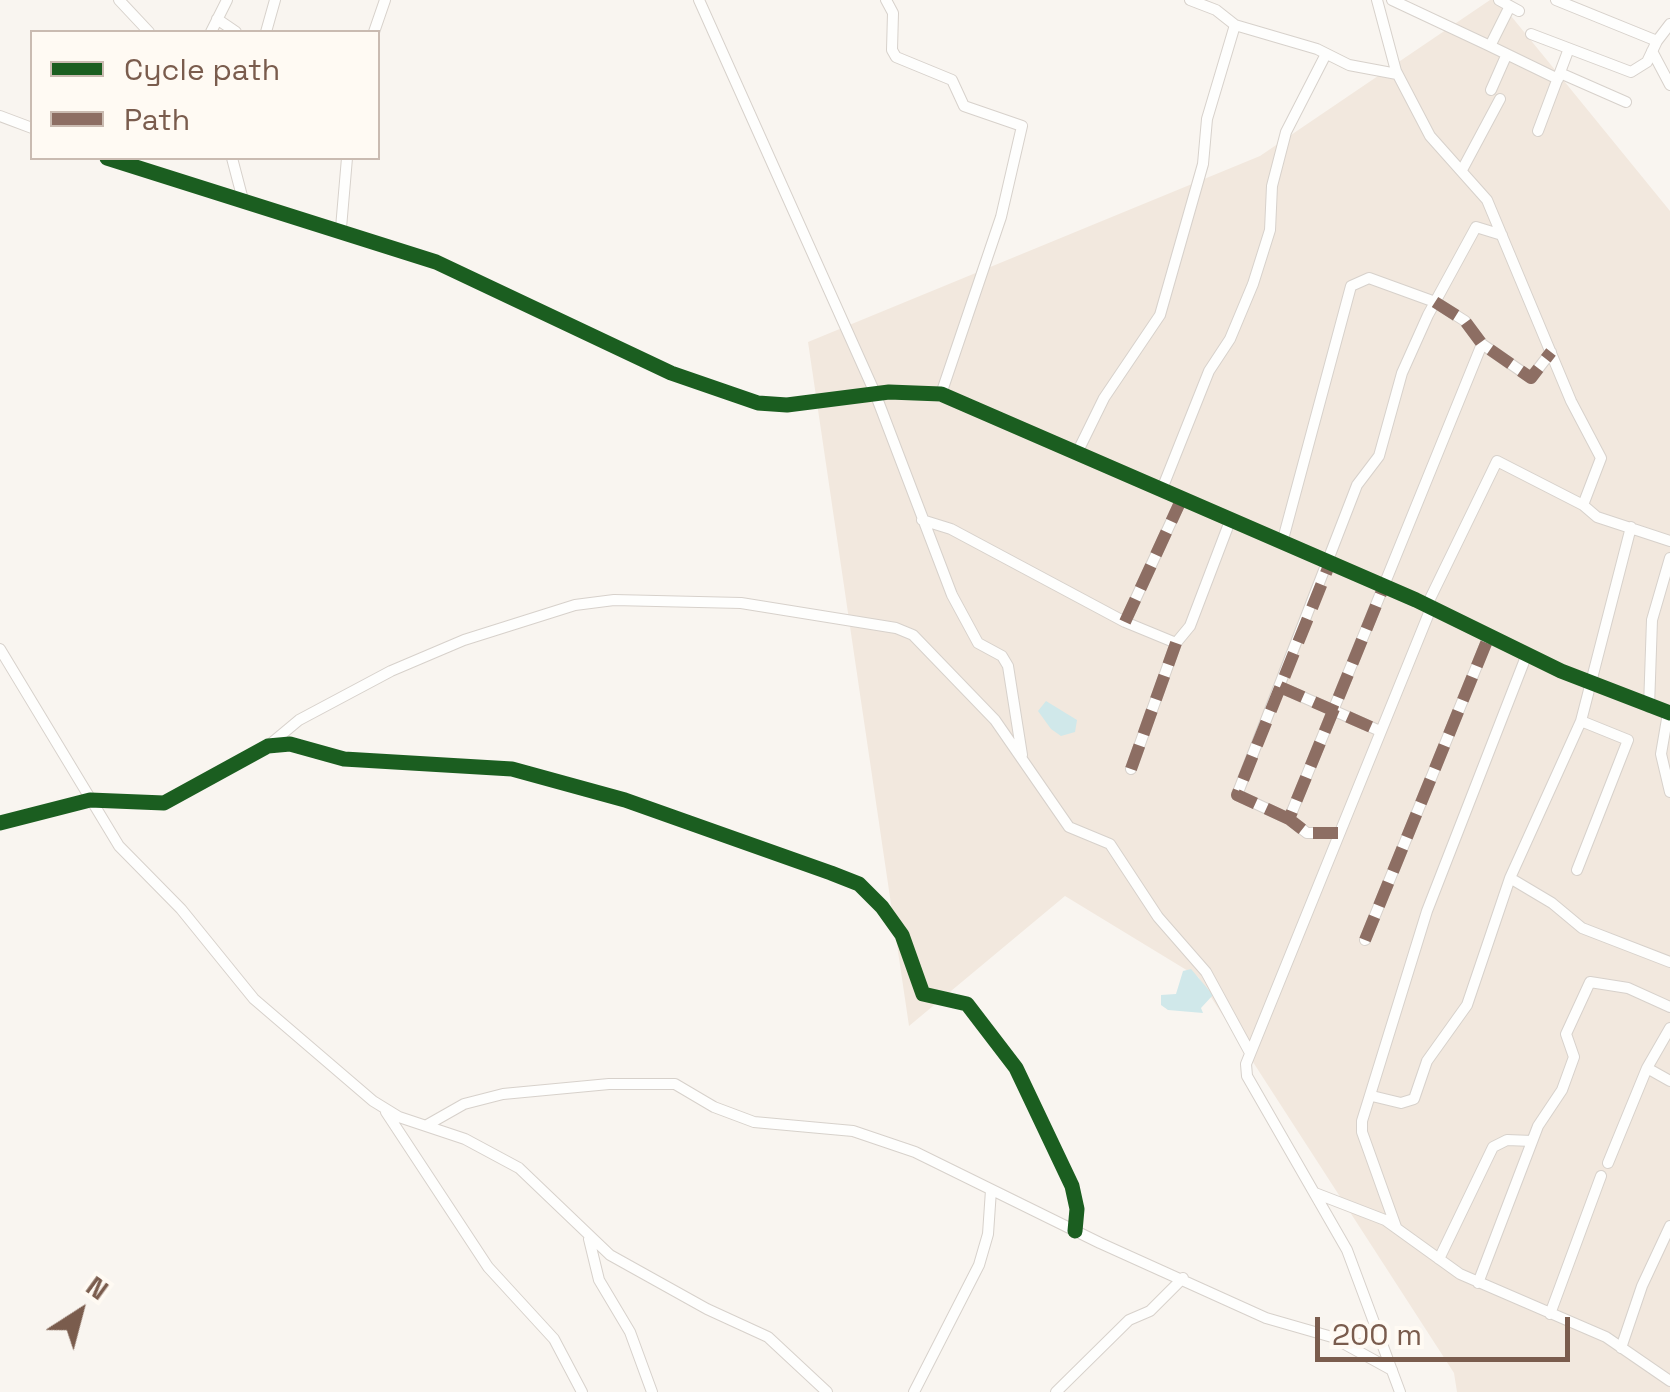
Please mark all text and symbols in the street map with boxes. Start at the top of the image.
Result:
legend [30,30,380,160]
text: Cycle path [124,50,280,89]
text: Path [124,100,190,139]
north arrow [30,1262,130,1362]
text: N [79,1268,116,1308]
scale bar [1320,1297,1575,1359]
text: 200 m [1332,1315,1422,1354]

